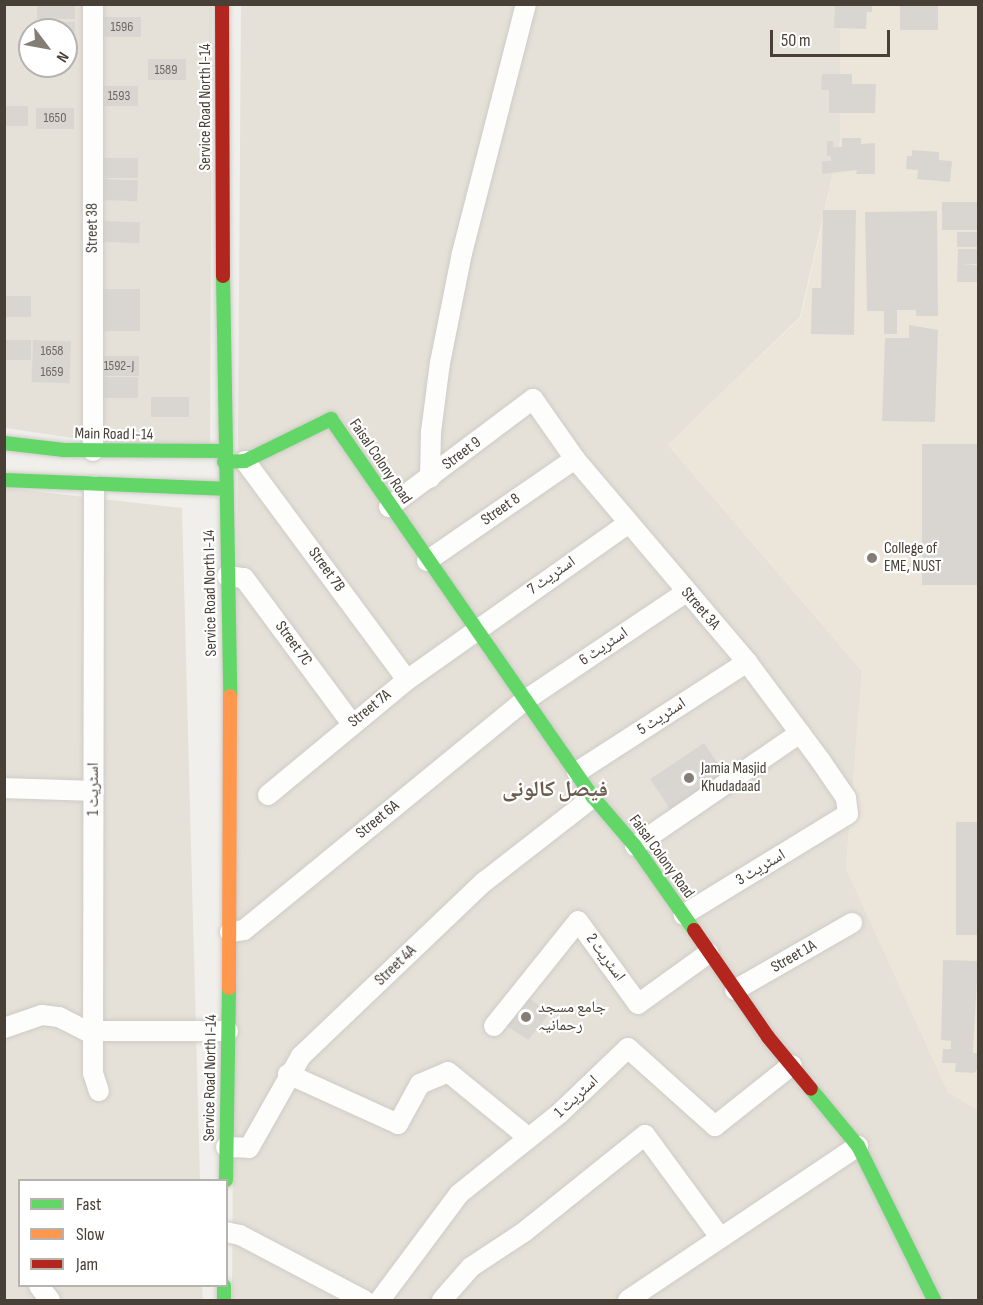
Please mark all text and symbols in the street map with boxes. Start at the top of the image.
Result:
north arrow [18,18,78,78]
scale bar [773,18,893,56]
house number: 1596 [111,19,133,35]
text: 50 m [781,30,811,51]
street label: Service Road North I-14 [196,44,216,170]
text: N [52,48,72,65]
house number: 1589 [155,62,177,78]
house number: 1593 [108,88,130,104]
house number: 1650 [44,110,66,126]
street label: Street 38 [83,203,103,253]
house number: 1658 [41,343,63,359]
house number: 1592-J [104,358,134,374]
house number: 1659 [41,364,63,380]
street label: Faisal Colony Road [345,416,415,508]
street label: Main Road I-14 [75,425,153,445]
street label: Street 9 [439,433,485,475]
street label: Street 8 [478,490,524,530]
street label: Service Road North I-14 [200,529,222,657]
place label: College of EME, NUST [884,539,942,577]
street label: Street 7B [304,544,348,596]
marker: College of EME, NUST [865,551,879,565]
street label: اسٹریٹ 7 [524,553,580,599]
street label: Street 3A [676,584,724,634]
street label: Street 7C [270,618,316,670]
street label: اسٹریٹ 6 [576,624,632,670]
street label: Street 7A [345,686,395,732]
street label: اسٹریٹ 5 [634,694,690,740]
place label: Jamia Masjid Khudadaad [701,759,766,797]
street label: اسٹریٹ 1 [84,762,104,816]
marker: Jamia Masjid Khudadaad [682,771,696,785]
district label: فیصل کالونی [502,777,608,803]
street label: Street 6A [352,797,404,843]
street label: Faisal Colony Road [624,812,698,902]
street label: اسٹریٹ 3 [733,846,789,890]
street label: اسٹریٹ 2 [581,930,629,986]
street label: Street 1A [768,936,820,978]
street label: Street 4A [371,942,421,990]
place label: جامع مسجد رحمانیہ [538,998,606,1036]
marker: جامع مسجد رحمانیہ [519,1010,533,1024]
street label: Service Road North I-14 [200,1014,222,1142]
street label: اسٹریٹ 1 [551,1072,603,1122]
legend [18,1179,228,1287]
text: Fast [76,1194,101,1215]
text: Slow [76,1224,105,1245]
text: Jam [76,1254,98,1275]

